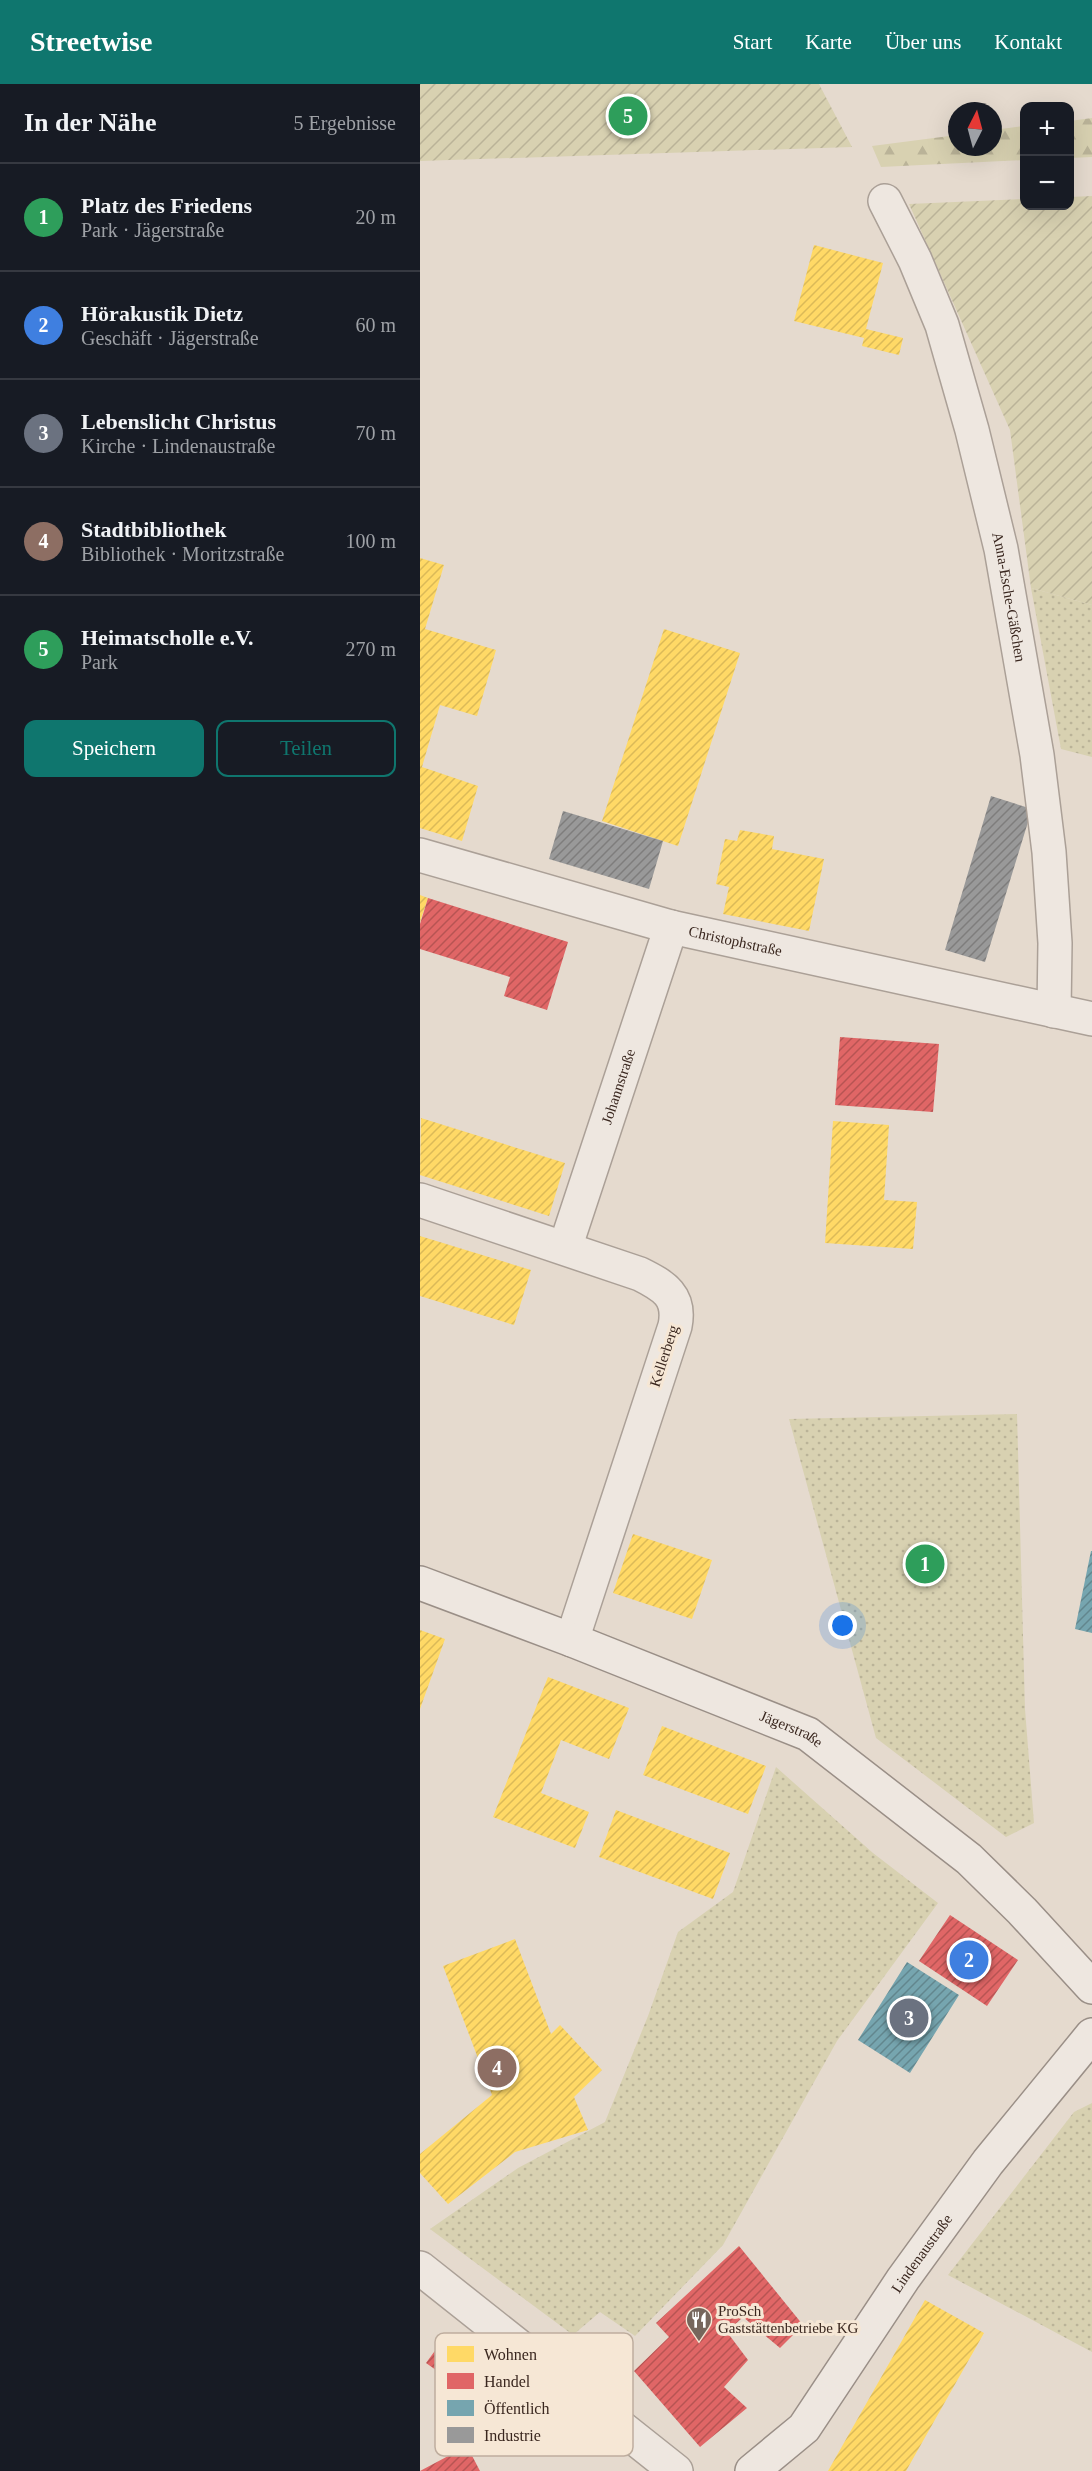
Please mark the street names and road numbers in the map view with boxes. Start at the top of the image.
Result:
street label: Anna-Esche-Gäßchen [989,530,1029,664]
street label: Christophstraße [687,923,784,959]
street label: Johannstraße [598,1047,638,1126]
street label: Kellerberg [647,1323,682,1389]
street label: Jägerstraße [758,1708,826,1751]
street label: Lindenaustraße [888,2211,955,2296]

